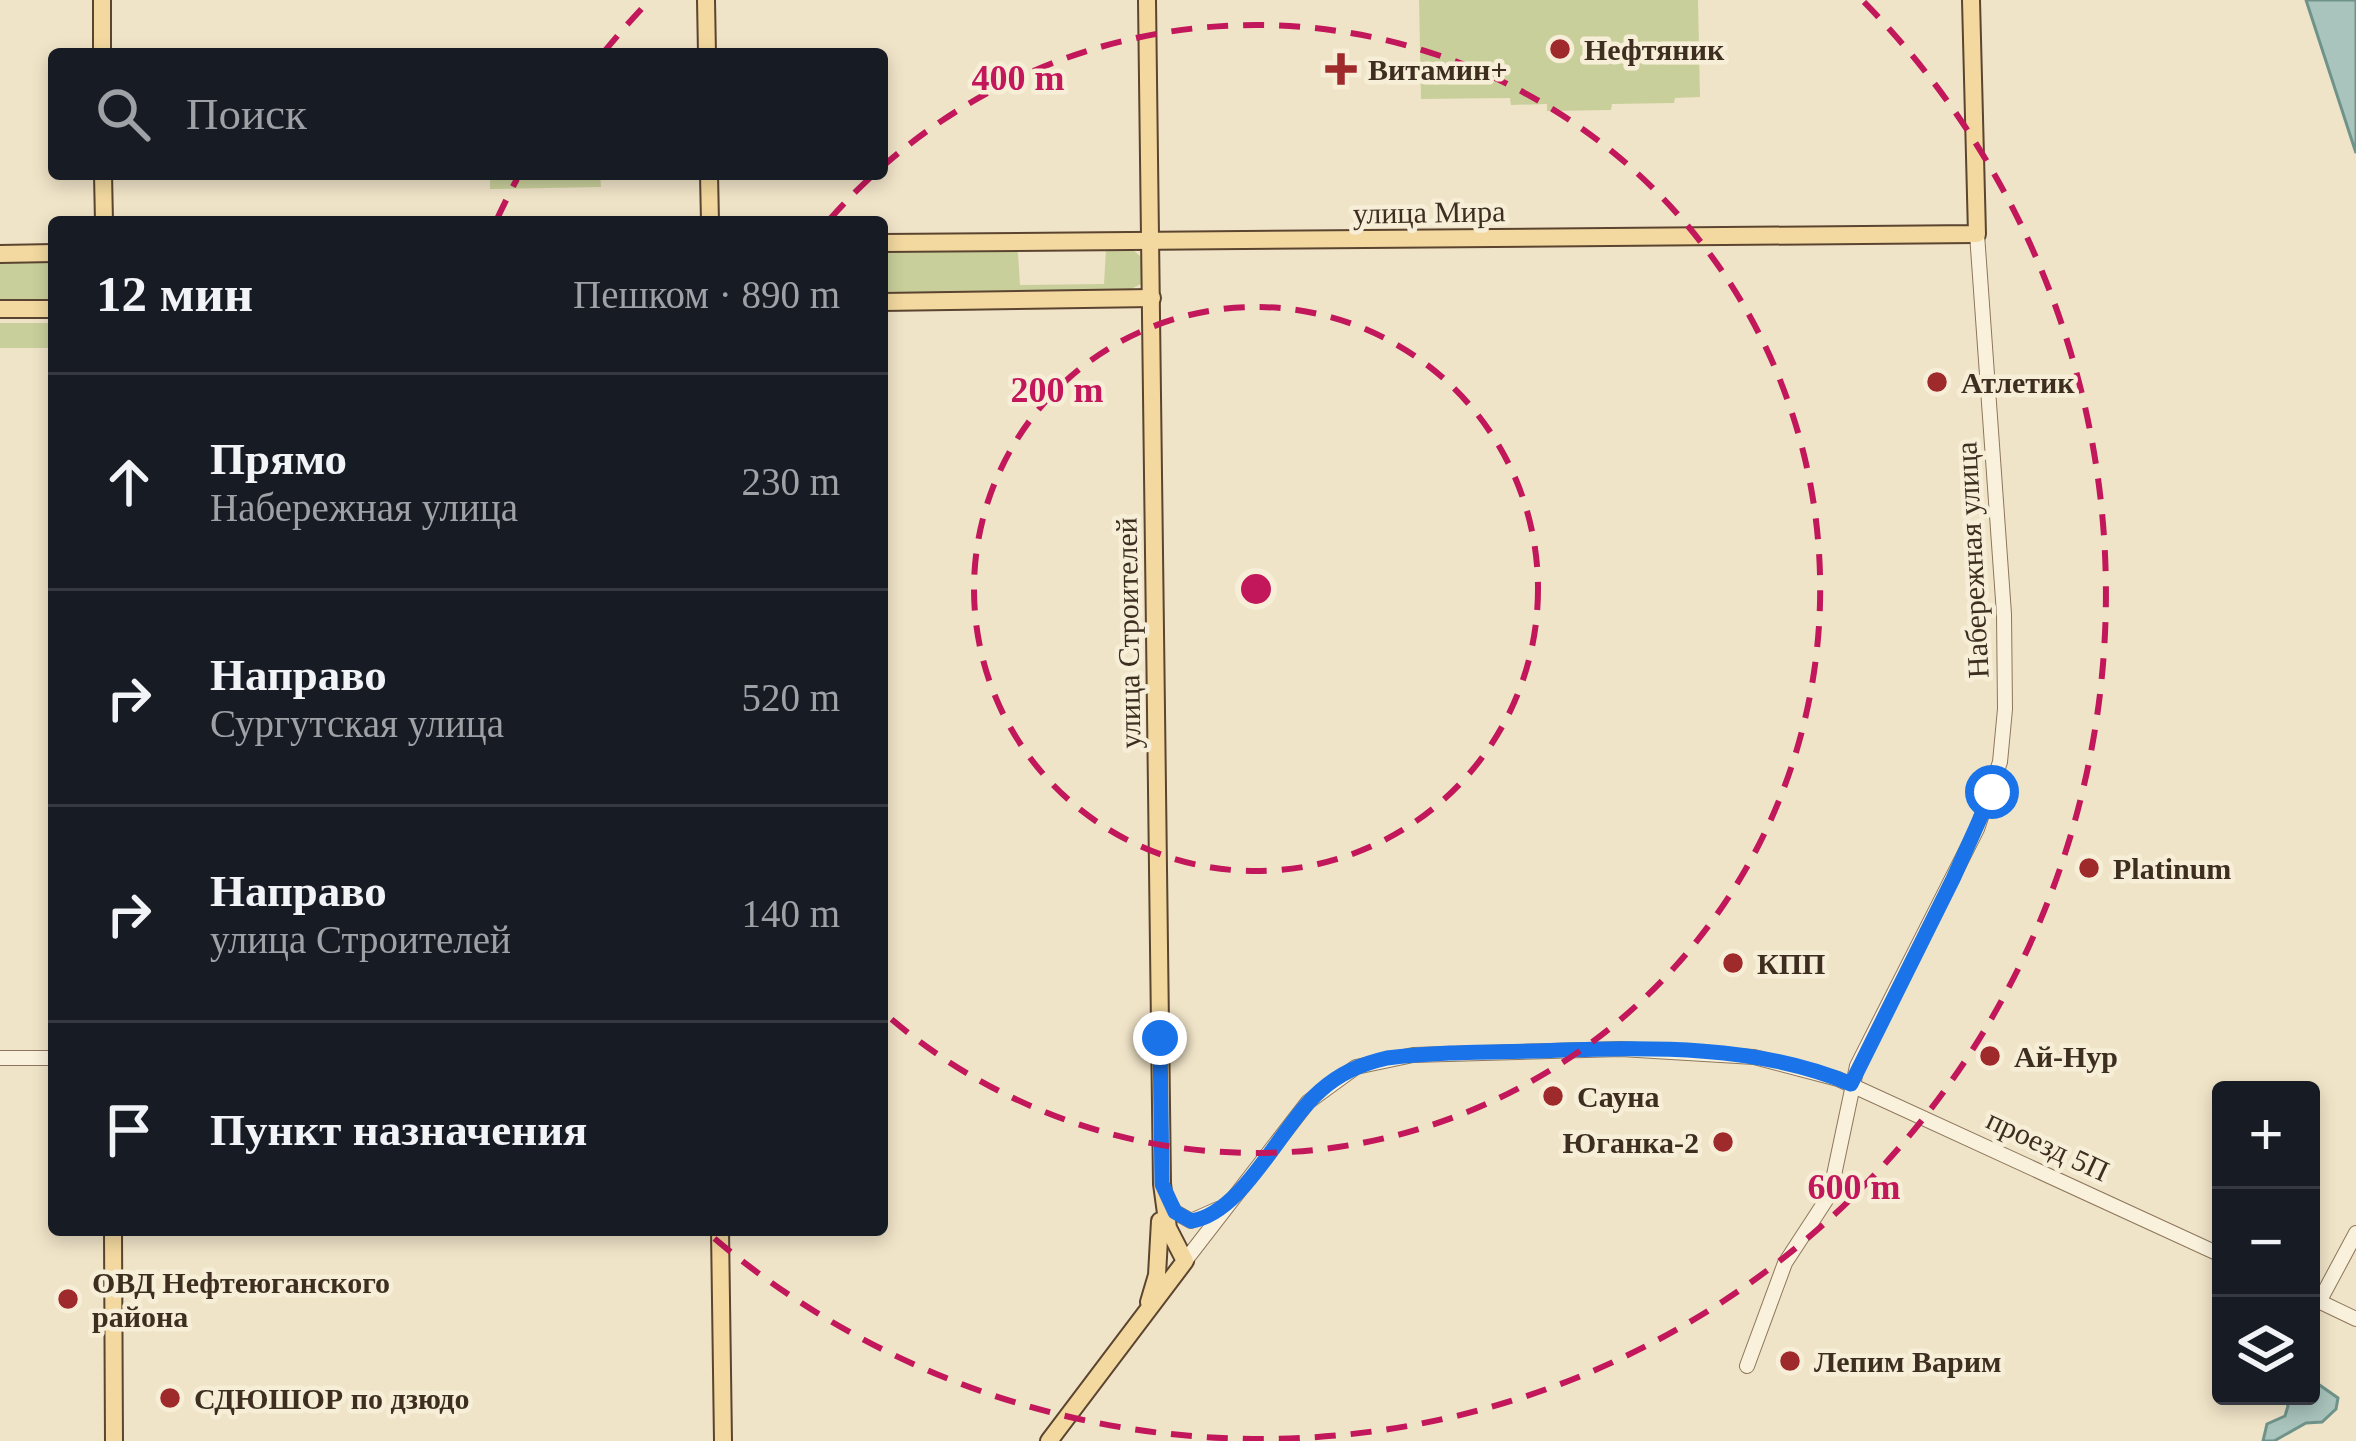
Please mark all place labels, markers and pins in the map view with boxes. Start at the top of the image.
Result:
place label: Нефтяник [1584,33,1725,66]
marker: Нефтяник [1547,36,1573,62]
marker: Витамин+ [1325,53,1357,85]
place label: Витамин+ [1368,53,1508,86]
place label: Атлетик [1961,366,2075,399]
marker: Атлетик [1924,369,1950,395]
centre of rings [1235,568,1277,610]
place label: Platinum [2113,852,2231,885]
marker: Platinum [2076,855,2102,881]
place label: КПП [1757,947,1825,980]
marker: КПП [1720,950,1746,976]
place label: Ай-Нур [2014,1040,2118,1073]
marker: Ай-Нур [1977,1043,2003,1069]
place label: Сауна [1577,1080,1659,1113]
marker: Сауна [1540,1083,1566,1109]
place label: Юганка-2 [1562,1126,1699,1159]
marker: Юганка-2 [1710,1129,1736,1155]
place label: ОВД Нефтеюганского района [92,1266,390,1333]
marker: ОВД Нефтеюганского района [55,1286,81,1312]
place label: Лепим Варим [1814,1345,2001,1378]
marker: Лепим Варим [1777,1348,1803,1374]
place label: СДЮШОР по дзюдо [194,1382,469,1415]
marker: СДЮШОР по дзюдо [157,1385,183,1411]

